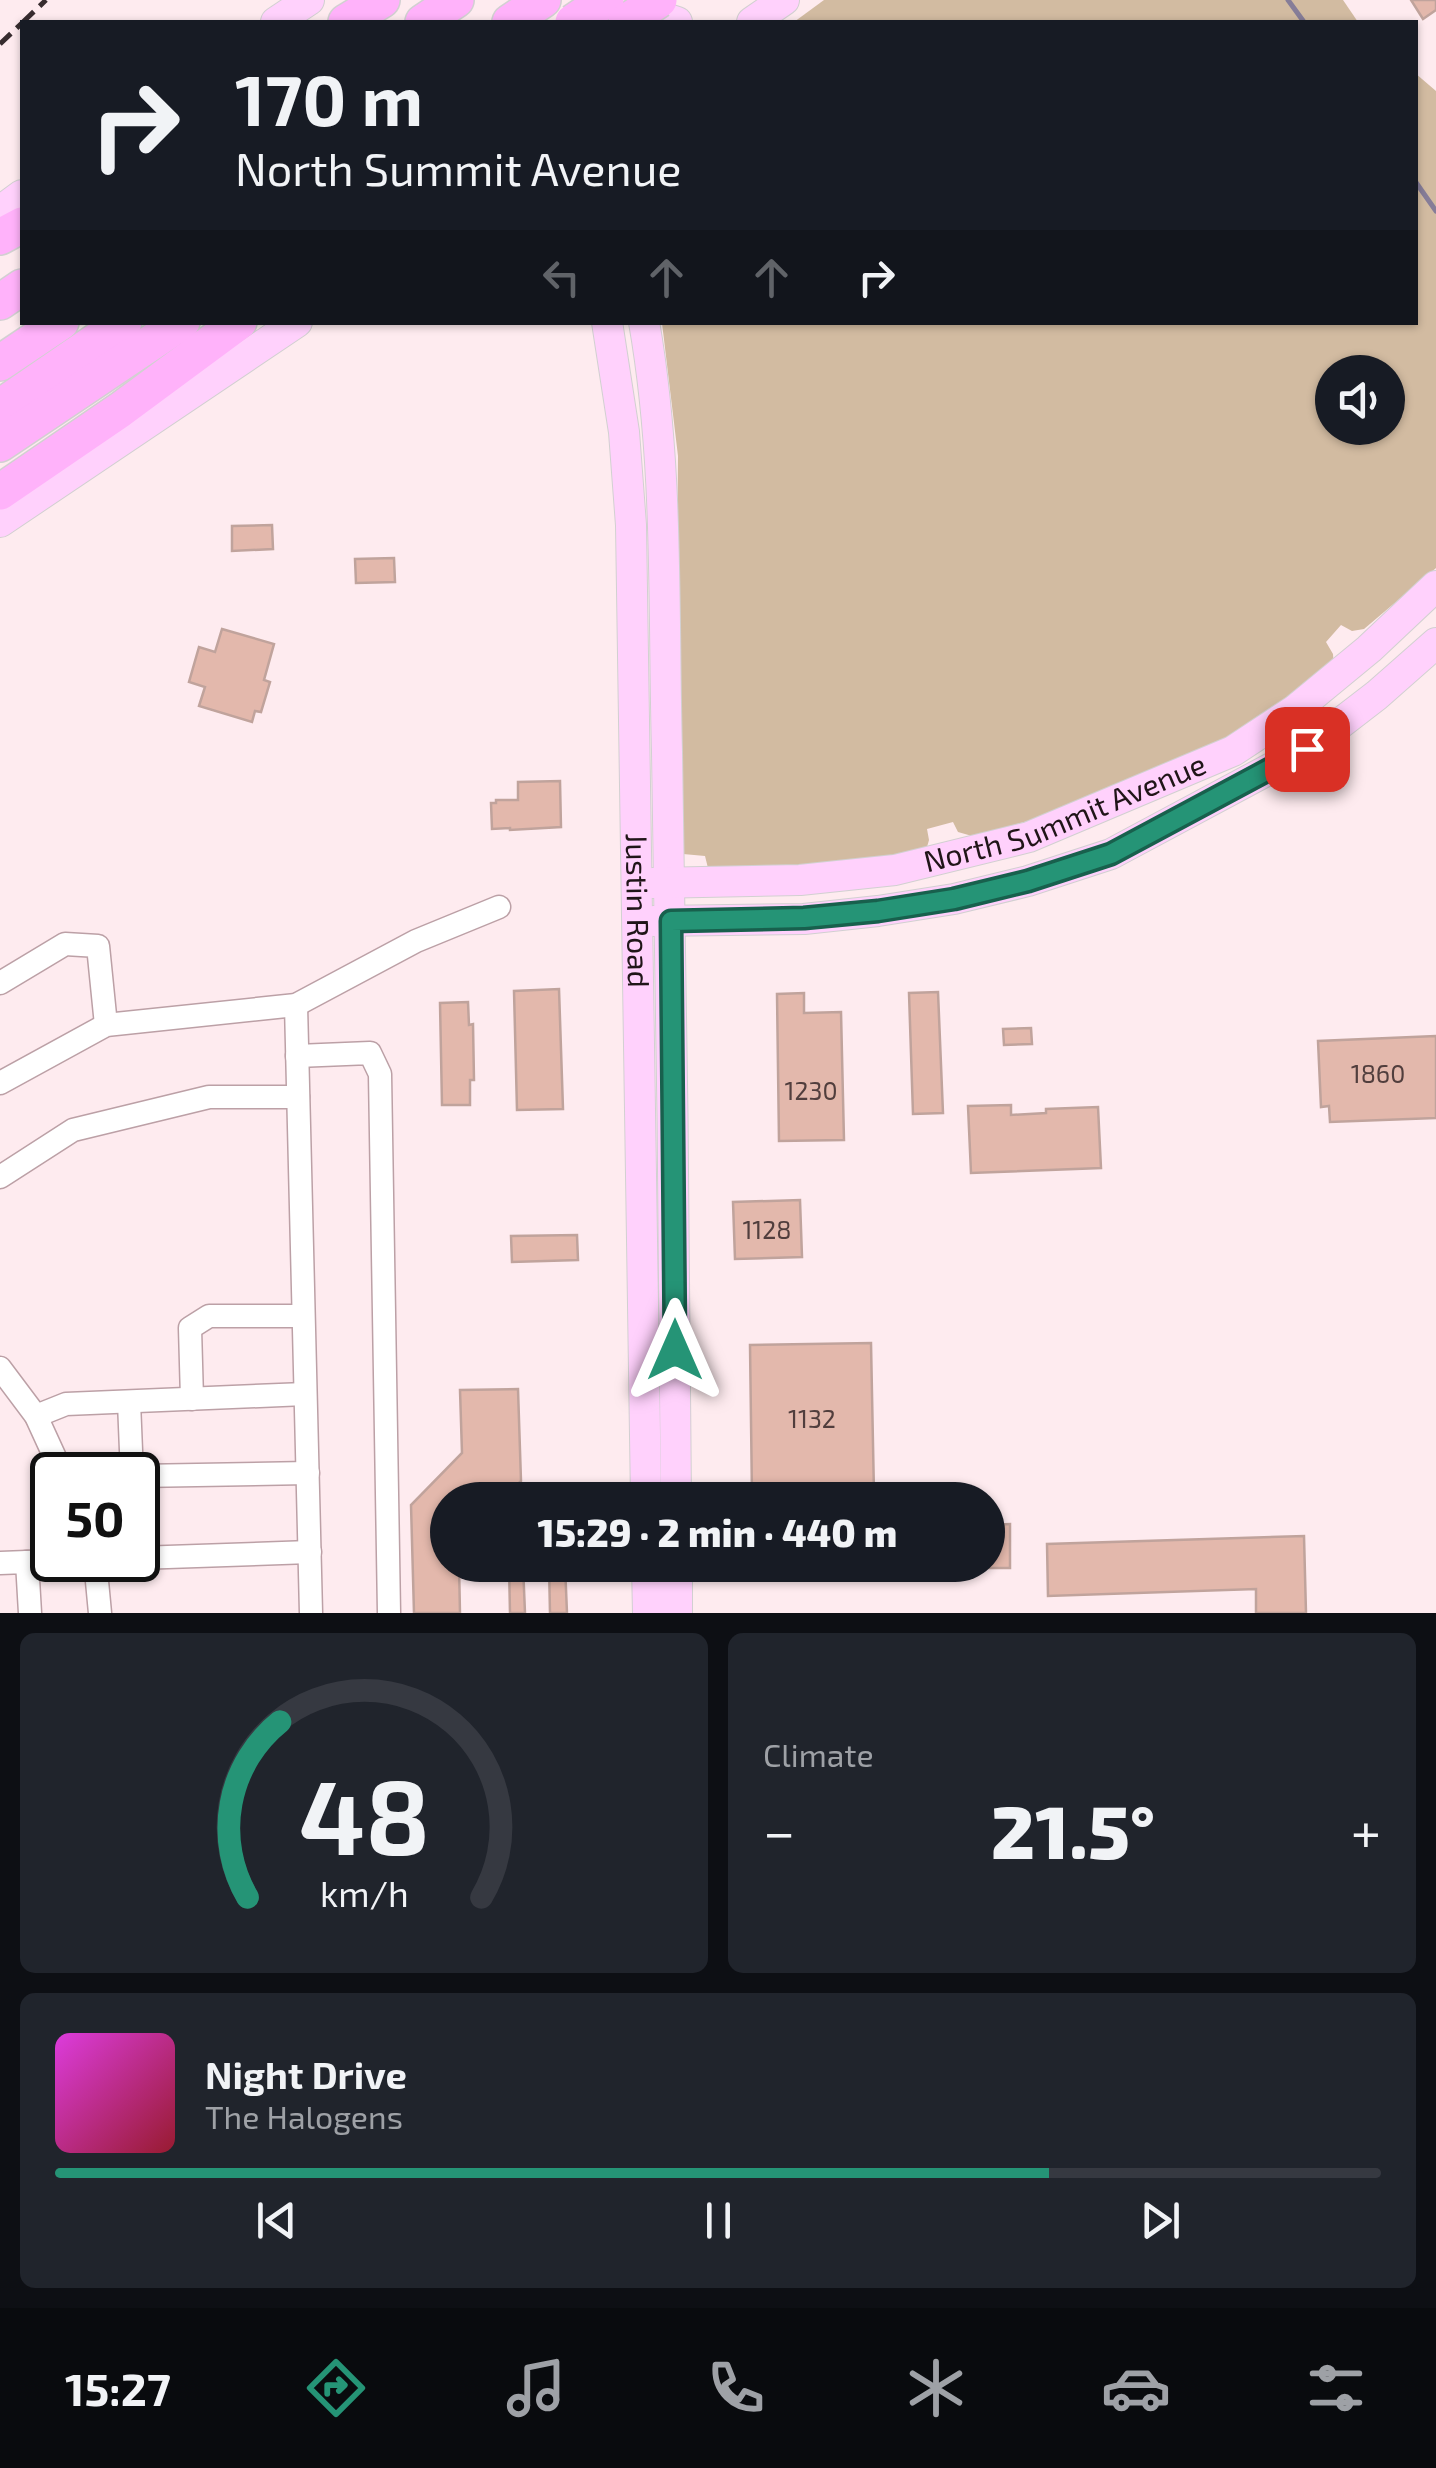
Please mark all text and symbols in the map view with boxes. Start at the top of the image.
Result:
text: 170 m [235,56,423,140]
icon: right [70,60,200,190]
text: North Summit Avenue [235,141,681,195]
icon: left [534,250,589,305]
icon: ahead [639,250,694,305]
icon: ahead [744,250,799,305]
icon: right [849,250,904,305]
map controls [1315,355,1405,445]
button: sound [1315,355,1405,445]
pin [1265,707,1350,792]
icon: arrive [1280,722,1335,777]
street label: North Summit Avenue [920,745,1211,878]
street label: Justin Road [620,833,658,988]
house number: 1860 [1351,1058,1405,1088]
house number: 1230 [785,1075,837,1105]
house number: 1128 [742,1214,792,1244]
position arrow [623,1298,727,1402]
house number: 1132 [788,1403,836,1433]
speed limit sign: 50 [30,1452,160,1582]
text: 15:29 · 2 min · 440 m [538,1509,897,1555]
text: Climate [763,1735,874,1773]
text: 48 [298,1751,430,1876]
text: 21.5° [991,1784,1155,1874]
text: − [763,1797,795,1863]
text: + [1351,1797,1381,1863]
text: km/h [320,1871,408,1914]
text: Night Drive [205,2051,407,2097]
text: The Halogens [205,2097,403,2135]
icon: previous [249,2193,304,2248]
icon: pause [691,2193,746,2248]
icon: next [1133,2193,1188,2248]
icon: directions [301,2353,371,2423]
icon: music [501,2353,571,2423]
icon: phone [701,2353,771,2423]
icon: climate [901,2353,971,2423]
icon: car [1101,2353,1171,2423]
icon: filters [1301,2353,1371,2423]
text: 15:27 [65,2361,171,2415]

